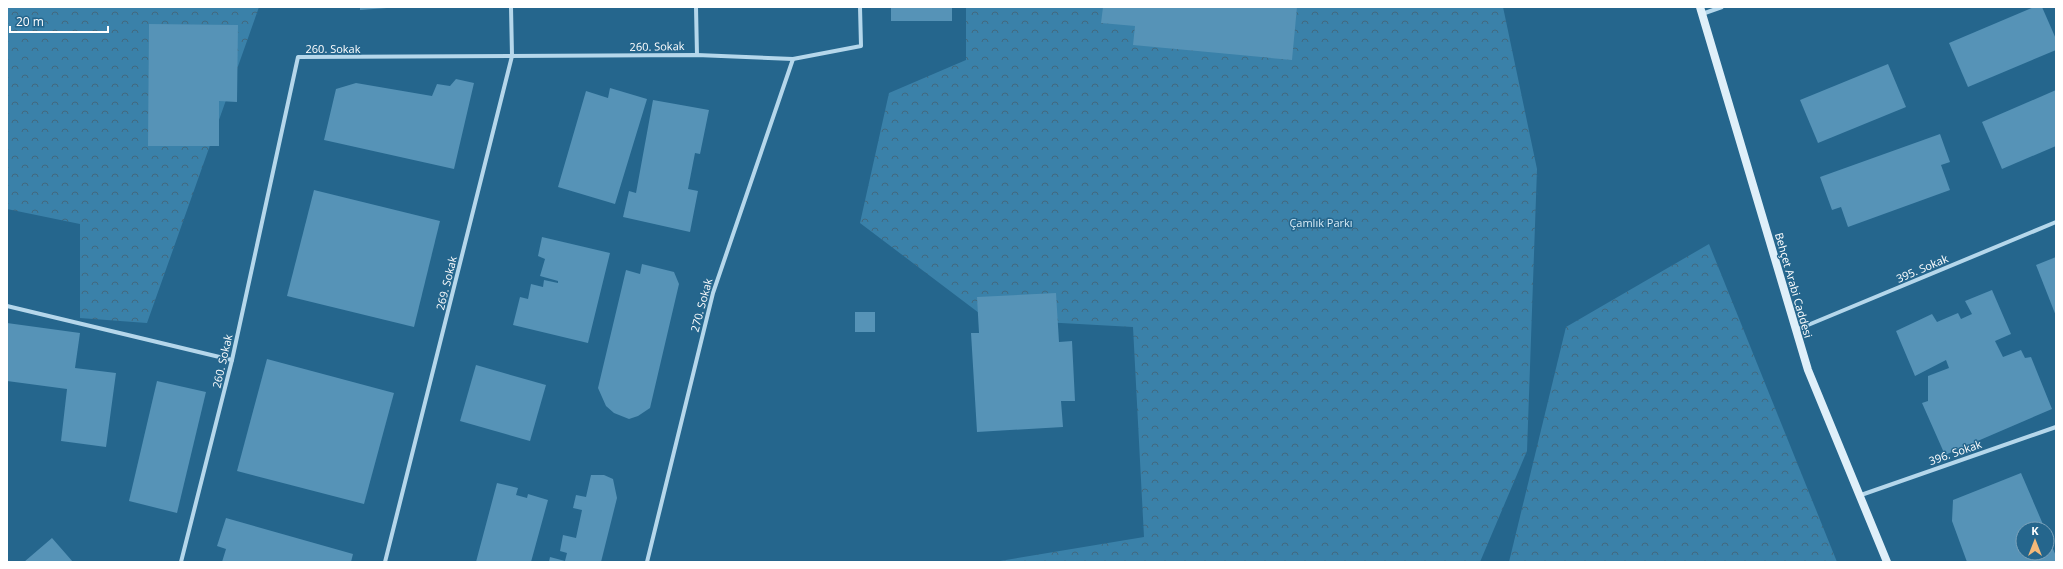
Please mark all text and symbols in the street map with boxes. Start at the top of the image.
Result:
scale bar [10,8,108,34]
text: 20 m [16,13,44,30]
street label: 260. Sokak [629,38,685,54]
street label: 260. Sokak [306,41,361,56]
park label: Çamlık Parkı [1289,215,1353,230]
street label: Behçet Arabi Caddesi [1772,231,1816,339]
street label: 395. Sokak [1894,250,1950,286]
street label: 269. Sokak [432,254,460,311]
street label: 270. Sokak [687,276,715,333]
street label: 260. Sokak [209,332,236,389]
street label: 396. Sokak [1927,436,1984,468]
north arrow [2015,521,2055,561]
text: K [2031,523,2039,538]

